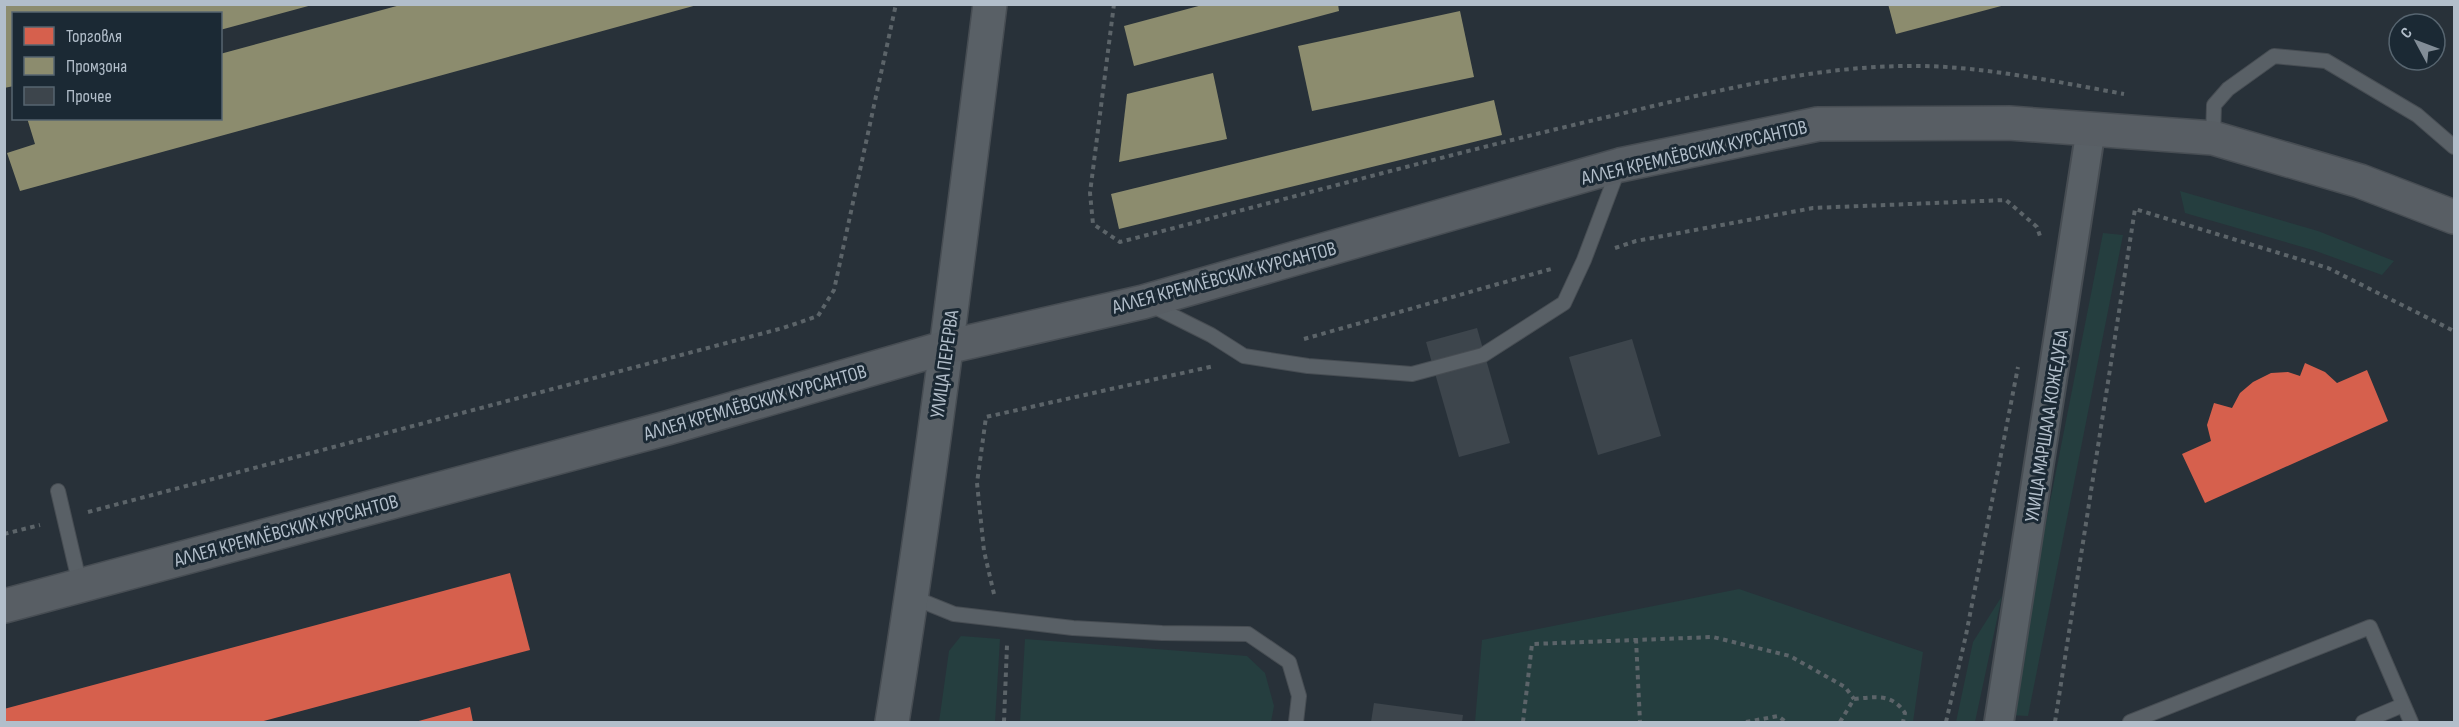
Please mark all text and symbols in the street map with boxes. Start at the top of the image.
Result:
legend [12,12,222,120]
north arrow [2387,12,2447,72]
text: С [2397,24,2417,42]
text: Торговля [66,26,122,47]
text: Промзона [66,56,127,77]
text: Прочее [66,86,112,107]
street label: АЛЛЕЯ КРЕМЛЁВСКИХ КУРСАНТОВ [1578,115,1809,191]
street label: АЛЛЕЯ КРЕМЛЁВСКИХ КУРСАНТОВ [1109,236,1339,320]
street label: УЛИЦА ПЕРЕРВА [926,308,965,420]
street label: УЛИЦА МАРШАЛА КОЖЕДУБА [2020,328,2074,524]
street label: АЛЛЕЯ КРЕМЛЁВСКИХ КУРСАНТОВ [640,360,870,447]
street label: АЛЛЕЯ КРЕМЛЁВСКИХ КУРСАНТОВ [171,489,401,573]

